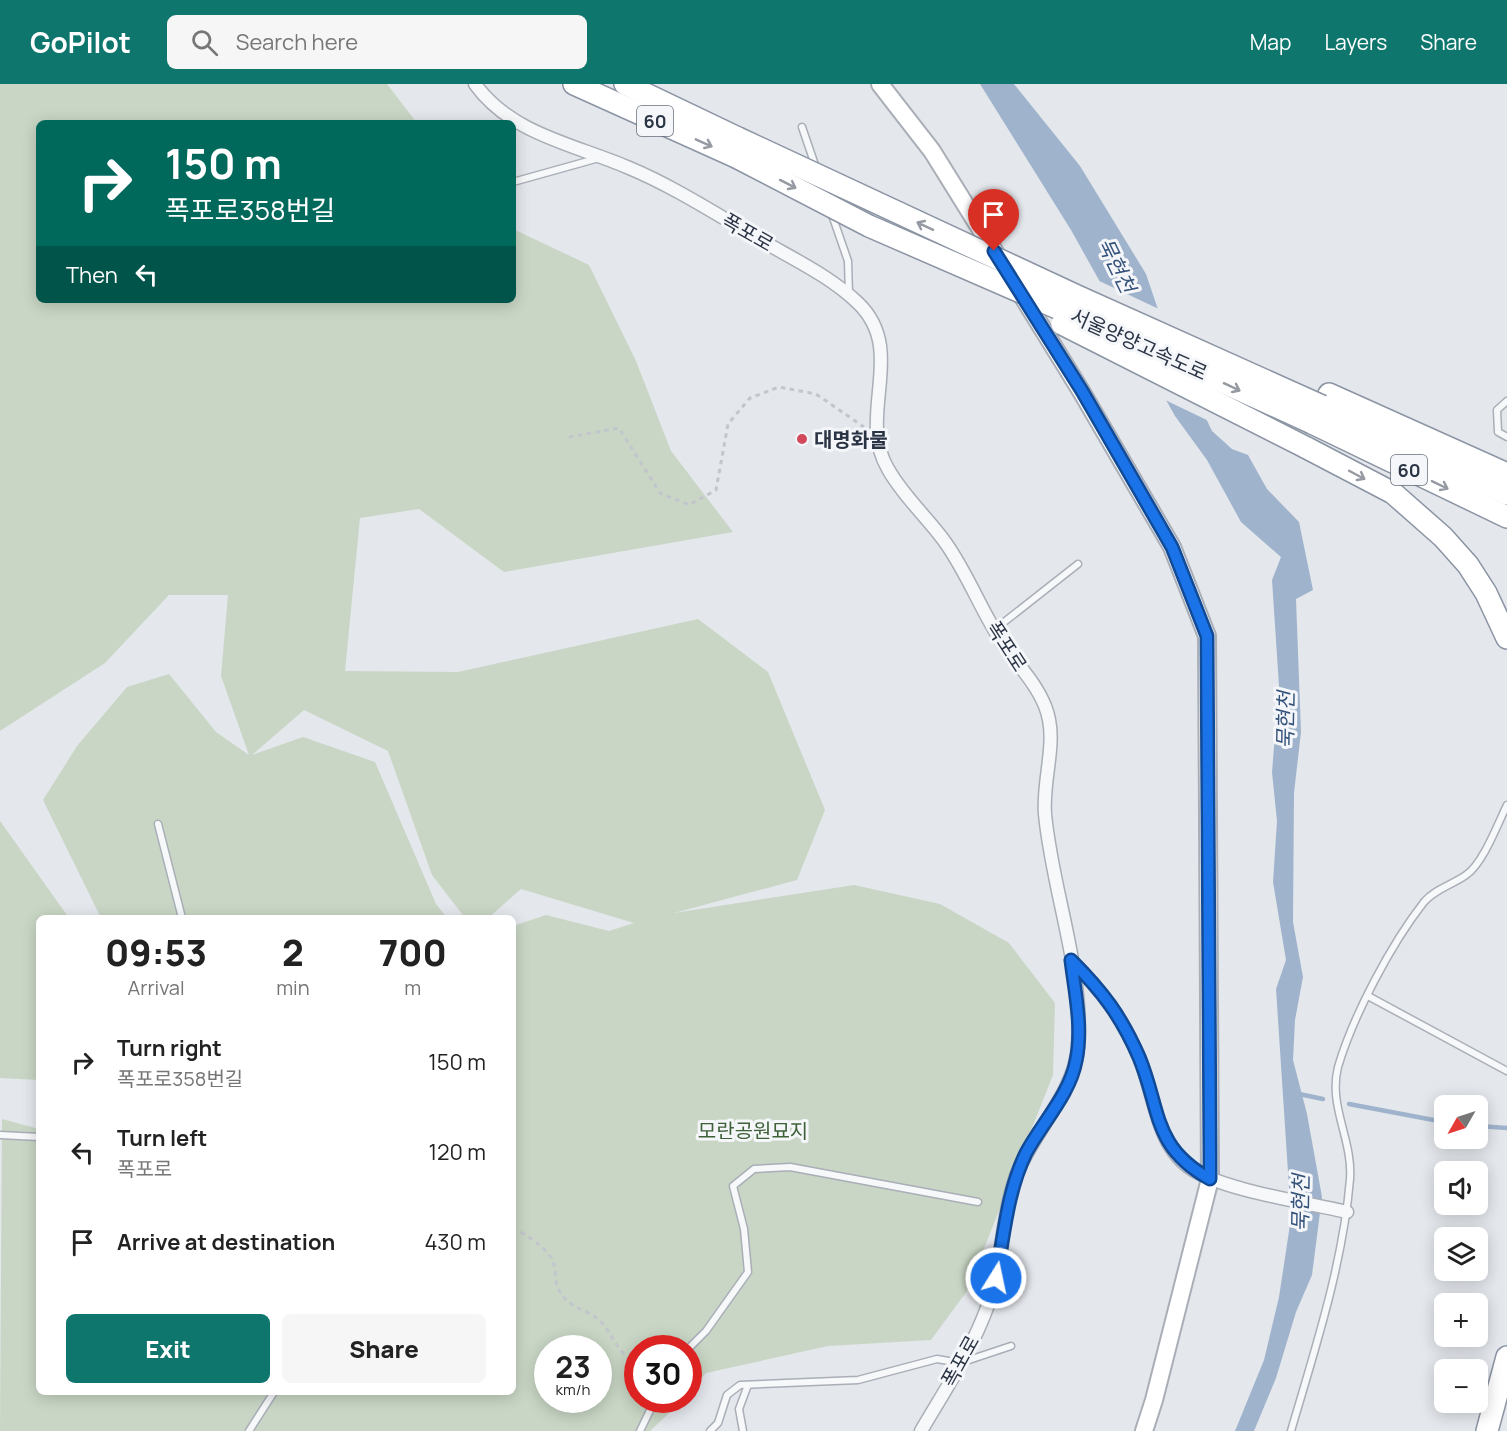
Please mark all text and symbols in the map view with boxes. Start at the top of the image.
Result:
search box [167,15,587,69]
text: GoPilot [30,23,131,61]
icon: search [188,26,221,59]
text: Search here [236,27,358,57]
text: Map [1250,28,1291,56]
text: Layers [1324,28,1387,56]
text: Share [1420,28,1477,56]
road number: 60 [637,106,673,136]
text: 150 m [165,134,282,192]
one-way arrow [694,138,712,149]
icon: right [66,144,144,222]
one-way arrow [778,179,796,190]
pin [968,189,1019,251]
text: 폭포로358번길 [165,191,335,228]
icon: arrive [977,198,1010,231]
street label: 폭포로 [717,207,779,257]
one-way arrow [916,219,934,231]
water label: 묵현천 [1092,233,1143,300]
icon: left [130,258,163,291]
text: Then [66,260,118,290]
street label: 서울양양고속도로 [1066,302,1212,386]
one-way arrow [1223,381,1241,393]
place label: 대명화물 [814,426,888,453]
marker: 대명화물 [795,432,809,446]
road number: 60 [1391,455,1427,485]
one-way arrow [1348,469,1366,481]
one-way arrow [1431,480,1449,492]
street label: 폭포로 [981,615,1033,677]
water label: 묵현천 [1270,688,1300,749]
text: 09:53 [105,928,207,977]
text: 2 [282,928,304,977]
text: 700 [379,928,447,977]
text: Arrival [128,974,185,1001]
text: min [276,974,310,1001]
text: m [404,974,421,1001]
text: Turn right [117,1033,222,1063]
icon: right [66,1046,99,1079]
text: 150 m [428,1047,486,1077]
text: 폭포로358번길 [117,1065,243,1092]
north arrow [1434,1095,1488,1149]
map controls [1434,1095,1488,1413]
park label: 모란공원묘지 [698,1117,808,1144]
text: Turn left [117,1123,207,1153]
icon: left [66,1136,99,1169]
text: 120 m [428,1137,486,1167]
text: 폭포로 [117,1155,172,1182]
button: sound [1434,1161,1488,1215]
water label: 묵현천 [1285,1171,1315,1232]
icon: arrive [66,1226,99,1259]
text: Arrive at destination [117,1227,335,1257]
text: 430 m [424,1227,486,1257]
button: layers [1434,1227,1488,1281]
position arrow [964,1246,1028,1310]
button: + [1434,1293,1488,1347]
button: Exit [66,1314,270,1383]
button: Share [282,1314,486,1383]
street label: 폭포로 [935,1330,985,1392]
speed limit sign: 30 [624,1335,702,1413]
text: 23 [555,1346,591,1387]
button: − [1434,1359,1488,1413]
text: km/h [556,1379,590,1400]

